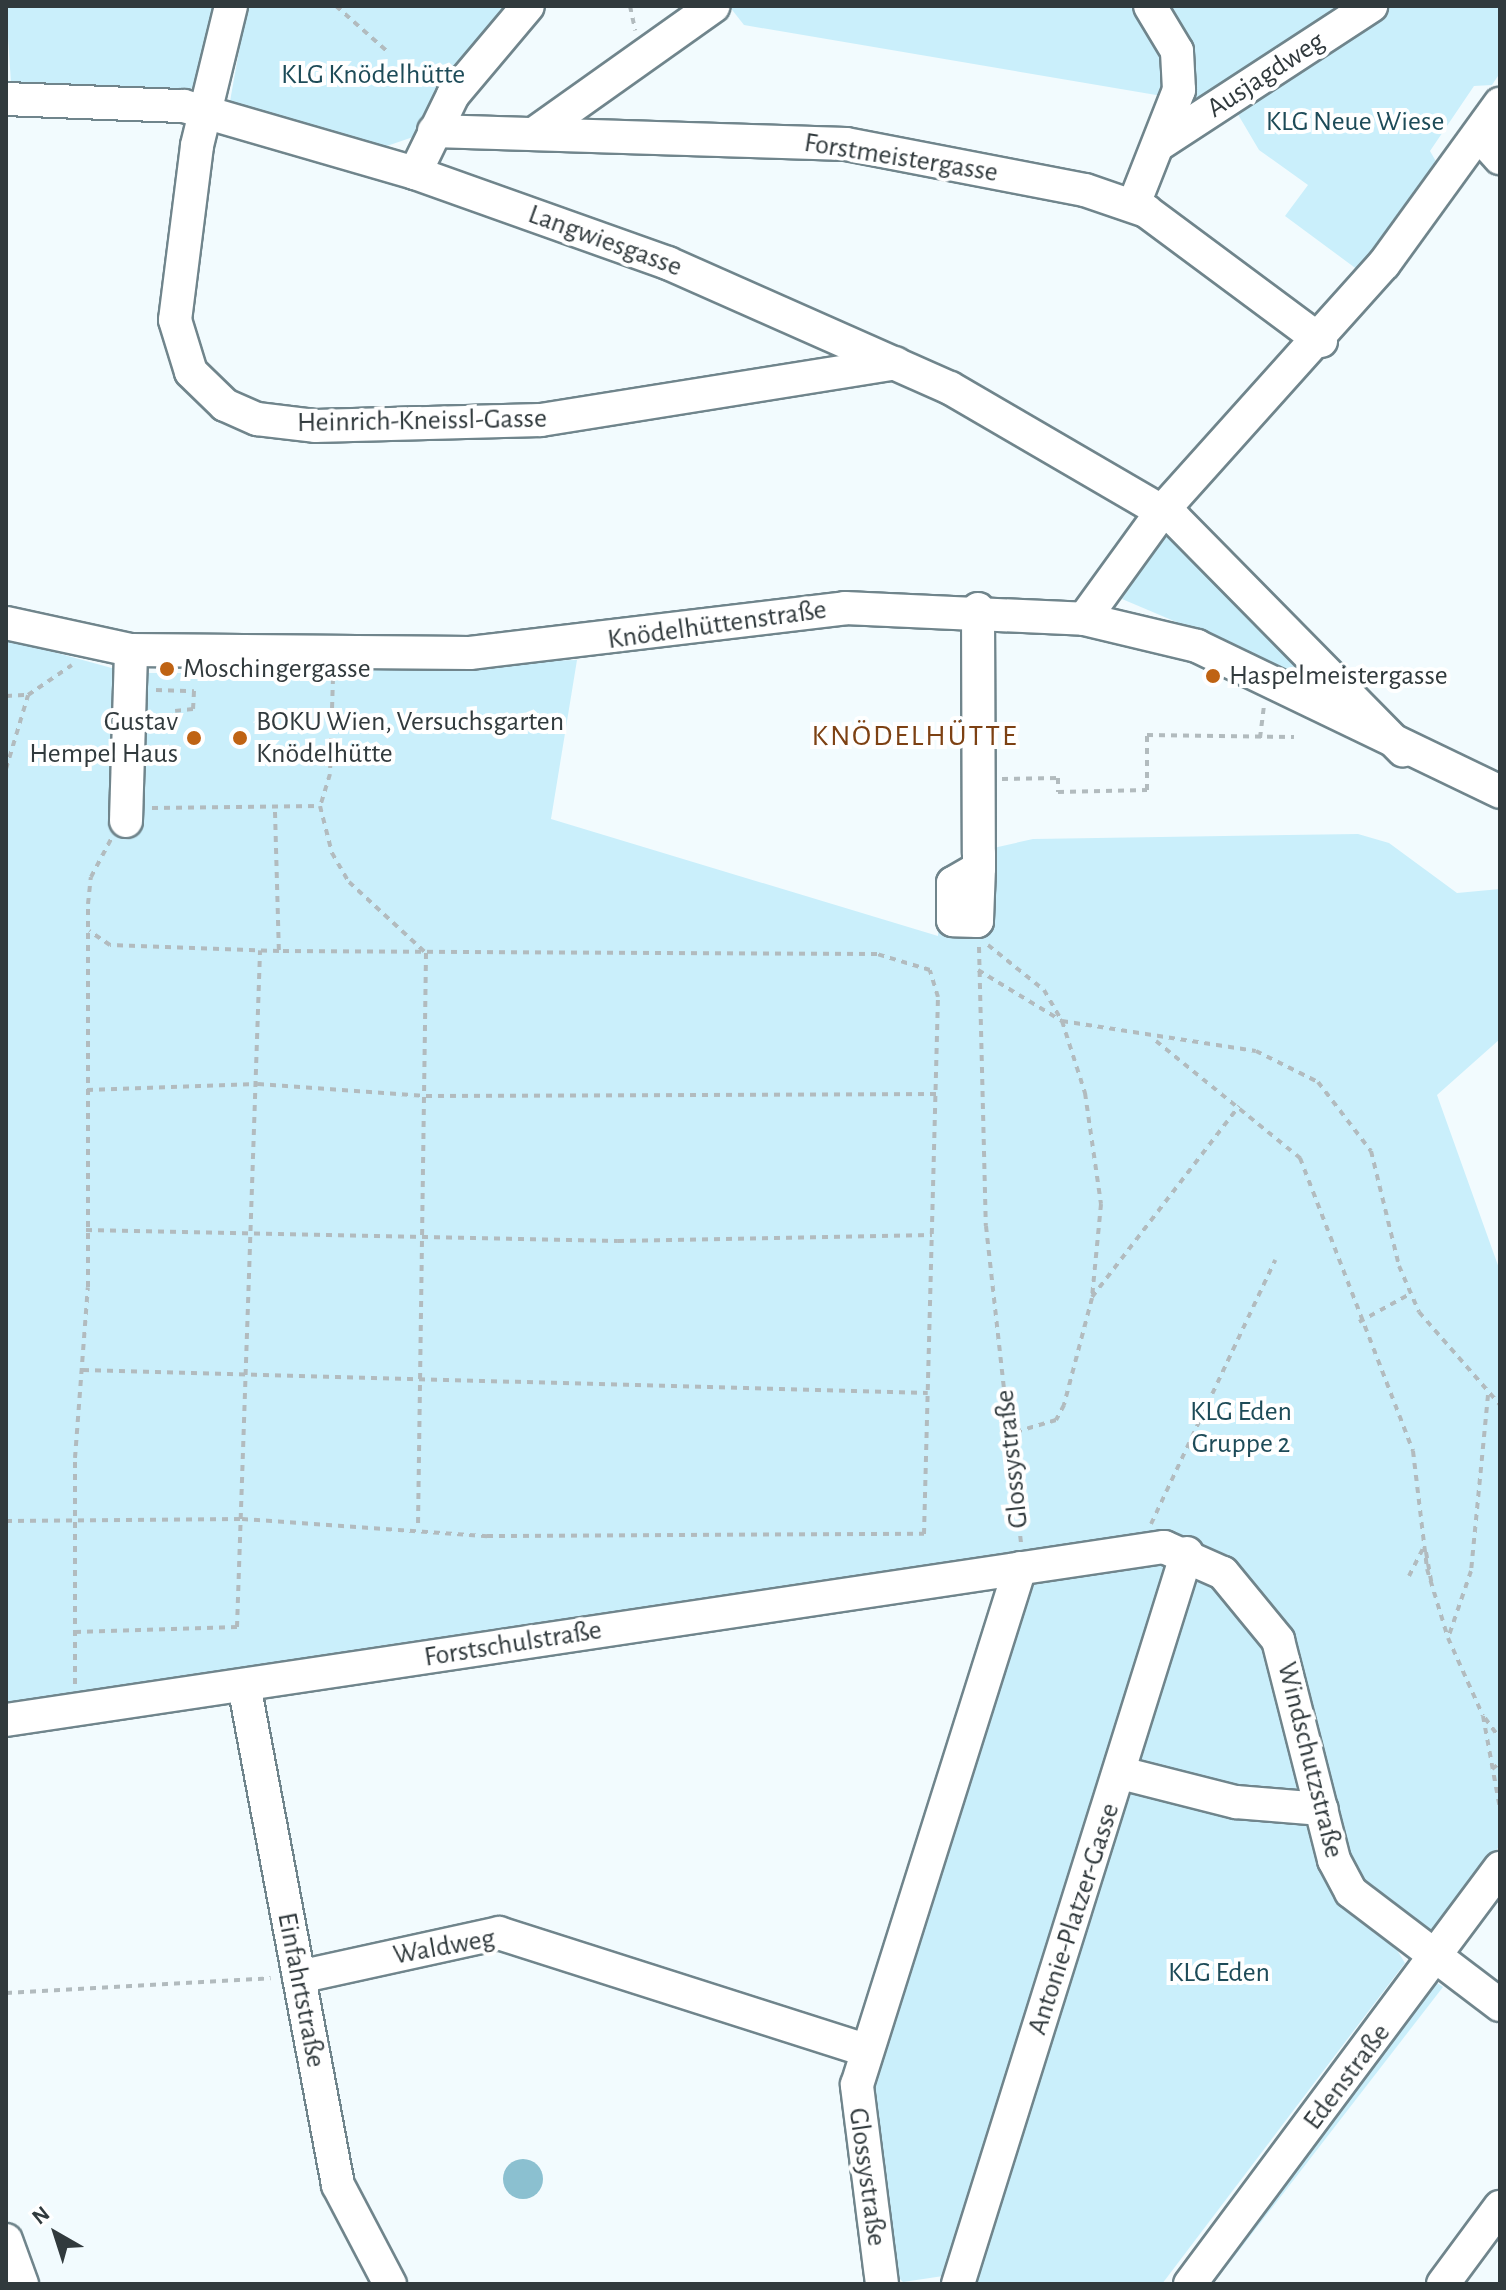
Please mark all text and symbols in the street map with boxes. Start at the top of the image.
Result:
street label: Ausjagdweg [1201,25,1331,125]
park label: KLG Knödelhütte [281,58,465,92]
park label: KLG Neue Wiese [1266,105,1444,139]
street label: Forstmeistergasse [802,126,1000,190]
street label: Langwiesgasse [524,198,686,284]
street label: Heinrich-Kneissl-Gasse [297,402,547,440]
street label: Knödelhüttenstraße [605,593,829,657]
place label: Moschingergasse [183,652,371,686]
place label: Haspelmeistergasse [1229,659,1448,693]
marker: Moschingergasse [158,660,176,678]
marker: Haspelmeistergasse [1204,667,1222,685]
place label: Gustav Hempel Haus [29,705,178,771]
place label: BOKU Wien, Versuchsgarten Knödelhütte [256,705,564,771]
district label: KNÖDELHÜTTE [812,718,1018,754]
marker: Gustav Hempel Haus [185,729,203,747]
marker: BOKU Wien, Versuchsgarten Knödelhütte [231,729,249,747]
street label: Glossystraße [988,1388,1036,1530]
park label: KLG Eden Gruppe 2 [1190,1395,1292,1461]
street label: Forstschulstraße [422,1613,604,1675]
street label: Windschutzstraße [1269,1659,1351,1861]
street label: Antonie-Platzer-Gasse [1021,1799,1127,2039]
street label: Einfahrtstraße [270,1910,332,2070]
street label: Waldweg [391,1922,497,1972]
park label: KLG Eden [1168,1956,1270,1990]
street label: Edenstraße [1296,2017,1398,2137]
street label: Glossystraße [841,2106,893,2248]
north arrow [16,2194,96,2274]
text: N [28,2202,54,2229]

